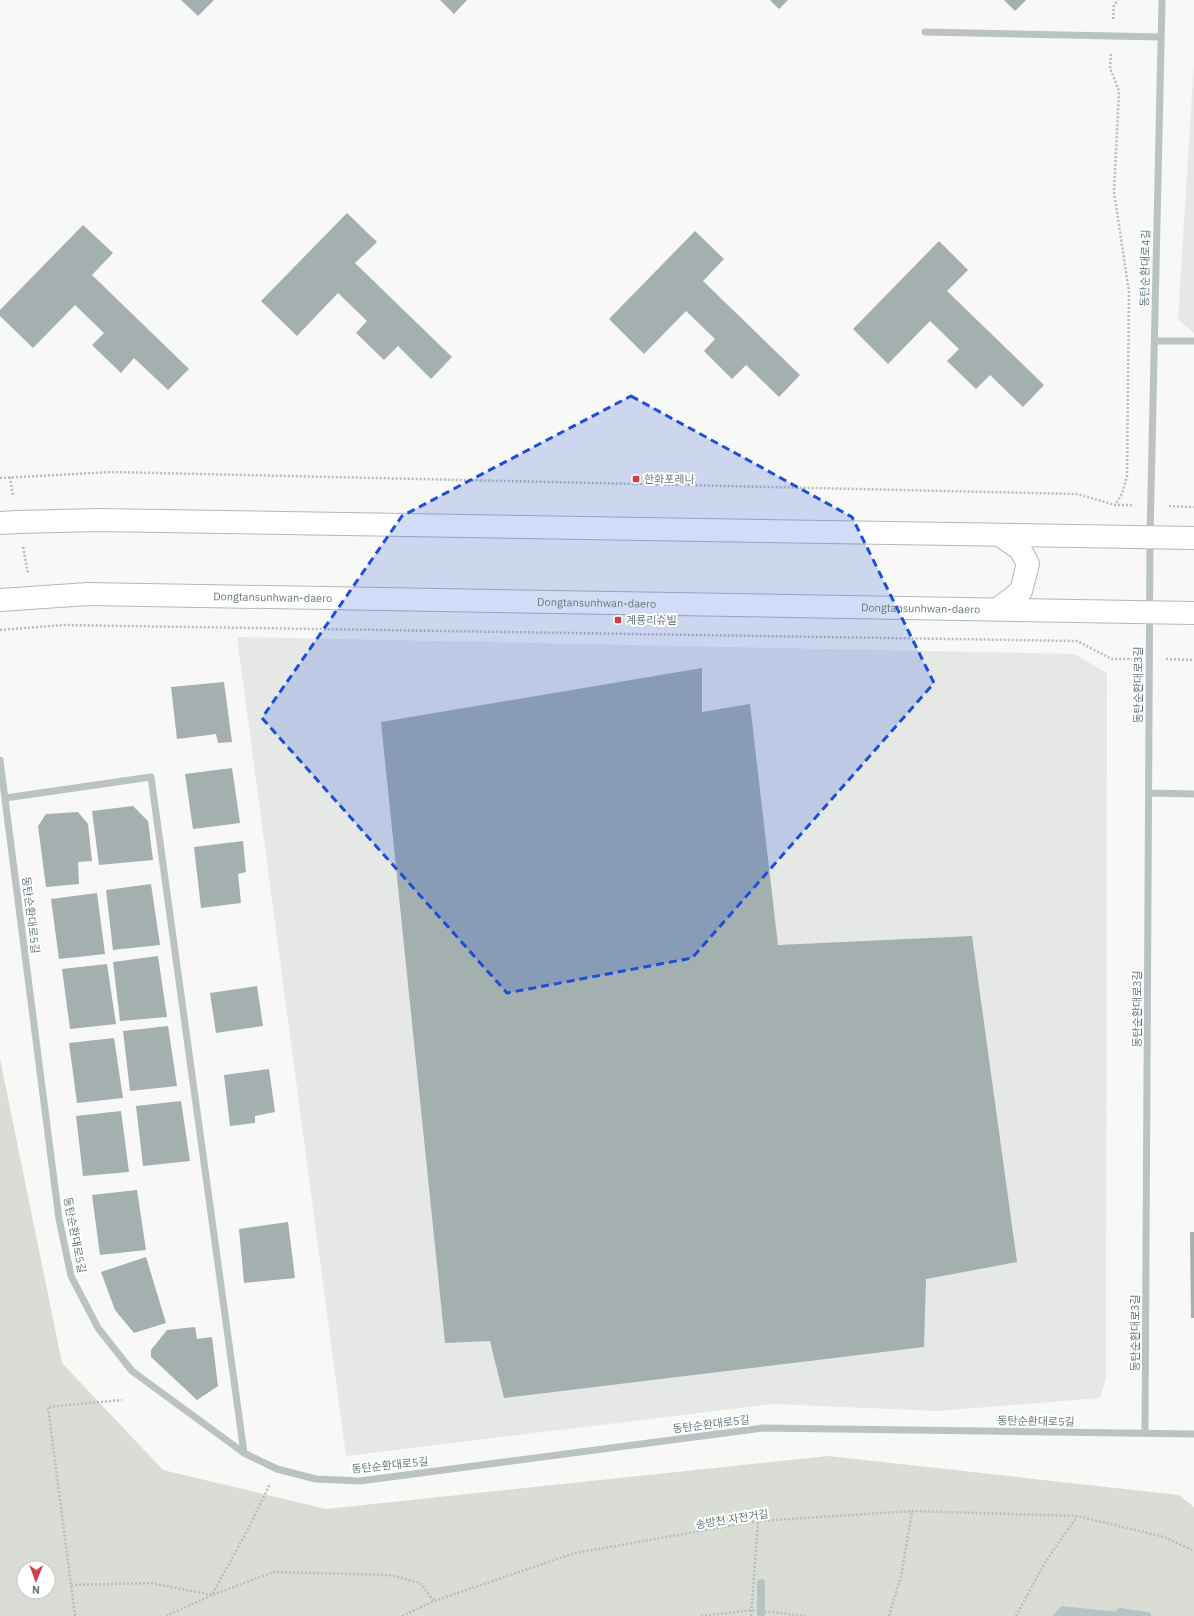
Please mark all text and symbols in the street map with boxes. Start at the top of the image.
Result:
street label: 동탄순환대로4길 [1137,229,1153,307]
place label: 한화포레나 [644,472,695,486]
marker: 한화포레나 [631,474,641,484]
street label: Dongtansunhwan-daero [213,589,332,605]
street label: Dongtansunhwan-daero [537,595,656,611]
street label: Dongtansunhwan-daero [861,600,980,616]
place label: 계룡리슈빌 [626,613,677,627]
marker: 계룡리슈빌 [613,615,623,625]
street label: 동탄순환대로3길 [1131,646,1145,724]
street label: 동탄순환대로5길 [19,876,43,954]
street label: 동탄순환대로3길 [1130,970,1144,1048]
street label: 동탄순환대로5길 [61,1196,89,1274]
street label: 동탄순환대로3길 [1128,1294,1142,1372]
street label: 동탄순환대로5길 [672,1412,750,1436]
street label: 동탄순환대로5길 [997,1413,1075,1429]
street label: 동탄순환대로5길 [351,1454,429,1476]
street label: 송방천 자전거길 [695,1506,769,1532]
north arrow [16,1560,56,1600]
text: N [32,1583,40,1597]

